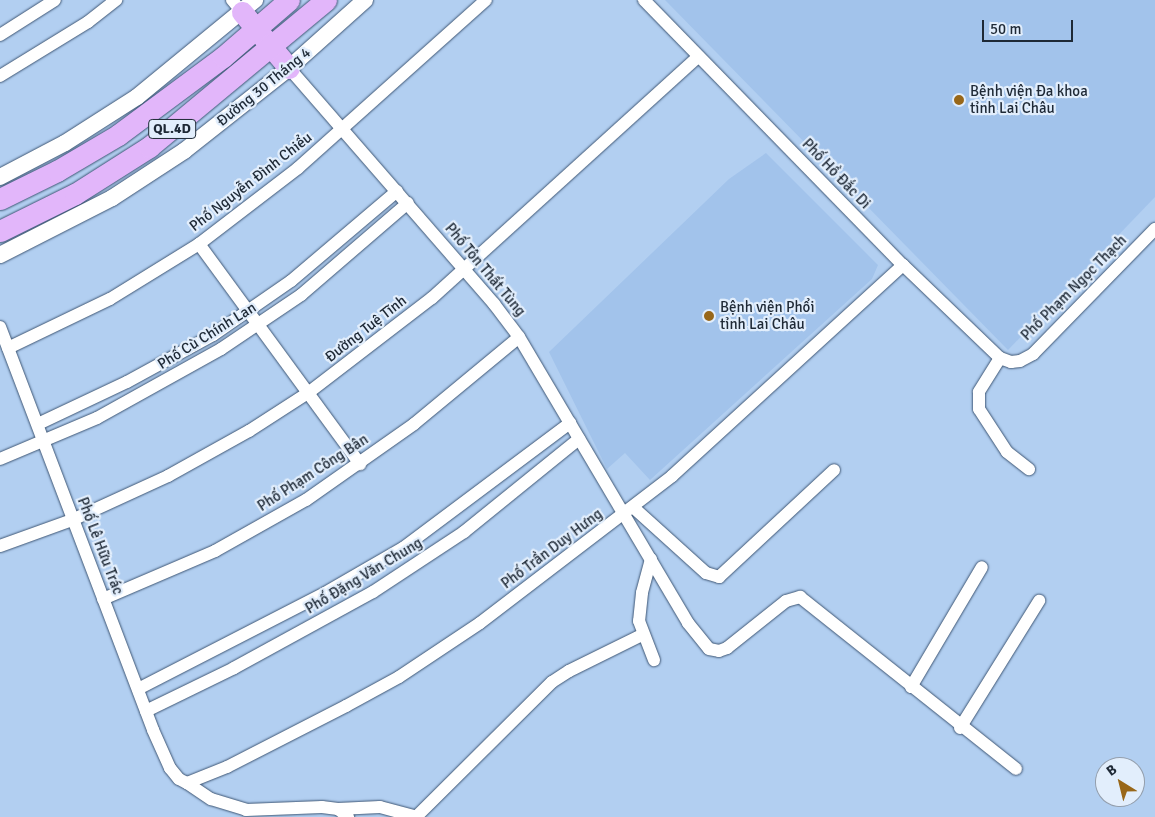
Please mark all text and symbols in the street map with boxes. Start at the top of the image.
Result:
scale bar [985,10,1076,42]
text: 50 m [990,20,1021,38]
street label: Đường 30 Tháng 4 [213,44,315,130]
place label: Bệnh viện Đa khoa tỉnh Lai Châu [970,82,1088,117]
marker: Bệnh viện Đa khoa tỉnh Lai Châu [952,93,966,107]
road number: QL.4D [147,118,197,140]
street label: Phố Nguyễn Đình Chiểu [186,129,316,235]
street label: Phố Hồ Đắc Di [798,135,874,213]
street label: Phố Tôn Thất Tùng [441,220,529,320]
street label: Phố Phạm Ngọc Thạch [1017,231,1131,345]
street label: Đường Tuệ Tĩnh [322,292,410,366]
place label: Bệnh viện Phổi tỉnh Lai Châu [720,298,814,333]
street label: Phố Cù Chính Lan [154,299,260,373]
marker: Bệnh viện Phổi tỉnh Lai Châu [702,309,716,323]
street label: Phố Phạm Công Bân [254,431,372,515]
street label: Phố Lê Hữu Trác [73,495,127,597]
street label: Phố Trần Duy Hưng [498,505,606,593]
street label: Phố Đặng Văn Chung [302,534,426,618]
north arrow [1095,757,1145,807]
text: B [1103,761,1120,780]

